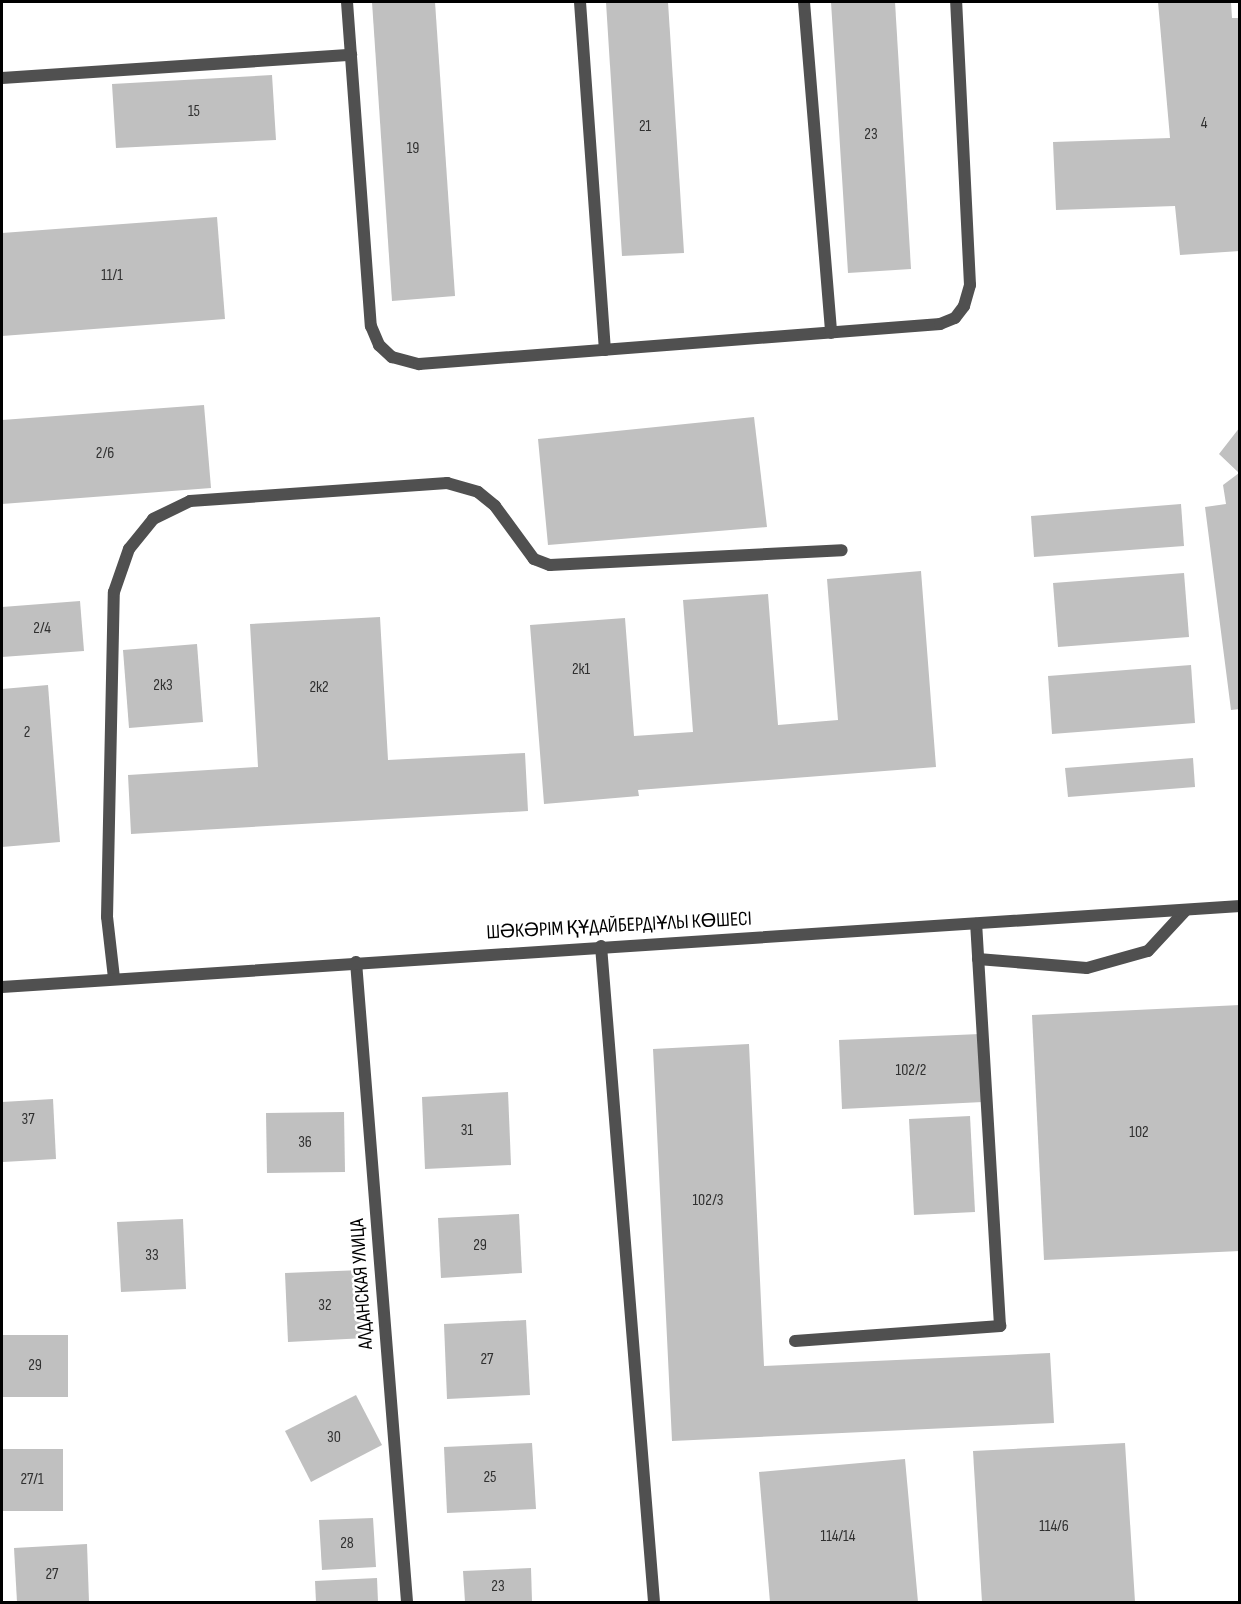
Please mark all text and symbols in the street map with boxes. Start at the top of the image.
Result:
house number: 15 [188,102,200,122]
house number: 4 [1201,114,1207,134]
house number: 21 [639,117,651,137]
house number: 23 [864,125,878,145]
house number: 19 [407,139,419,159]
house number: 11/1 [101,266,123,286]
house number: 2/6 [96,444,114,464]
house number: 2/4 [33,619,51,639]
house number: 2к1 [572,660,590,680]
house number: 2к3 [153,676,173,696]
house number: 2к2 [309,678,329,698]
house number: 2 [24,723,30,743]
street label: ШӘКӘРІМ ҚҰДАЙБЕРДІҰЛЫ КӨШЕСІ [486,907,752,945]
house number: 102/2 [896,1061,926,1081]
house number: 37 [21,1110,35,1130]
house number: 31 [461,1121,473,1141]
house number: 102 [1129,1123,1149,1143]
house number: 36 [298,1133,312,1153]
house number: 102/3 [692,1191,724,1211]
street label: АЛДАНСКАЯ УЛИЦА [345,1218,379,1350]
house number: 29 [473,1236,487,1256]
house number: 33 [145,1246,159,1266]
house number: 32 [318,1296,332,1316]
house number: 27 [480,1350,494,1370]
house number: 29 [28,1356,42,1376]
house number: 30 [327,1428,341,1448]
house number: 25 [483,1468,497,1488]
house number: 27/1 [20,1470,44,1490]
house number: 114/6 [1039,1517,1069,1537]
house number: 114/14 [821,1527,855,1547]
house number: 28 [340,1534,354,1554]
house number: 27 [45,1565,59,1585]
house number: 23 [491,1577,505,1597]

